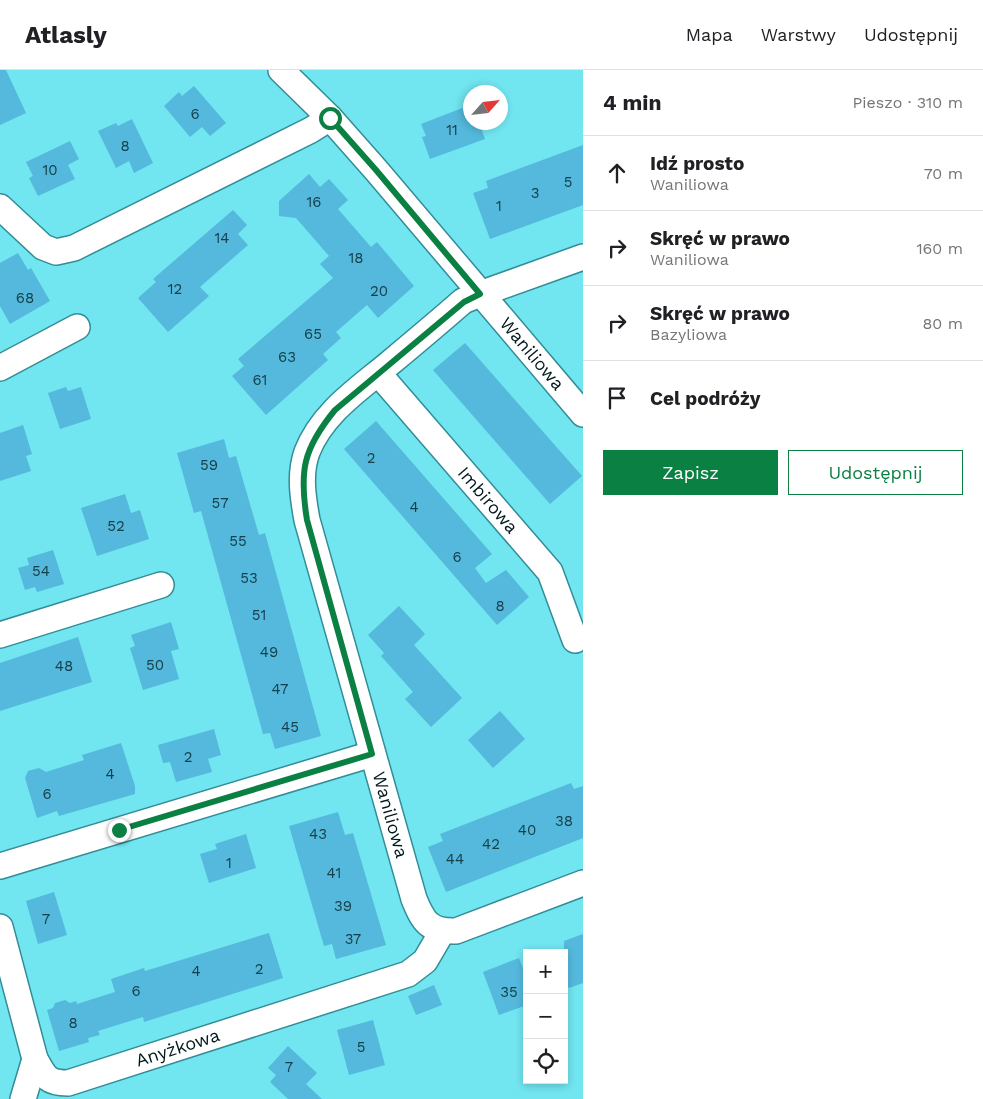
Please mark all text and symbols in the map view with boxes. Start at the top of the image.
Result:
text: Atlasly [25,21,107,49]
text: Mapa [686,24,733,45]
text: Warstwy [761,24,836,45]
text: Udostępnij [864,24,958,45]
north arrow [463,85,508,130]
text: 4 min [603,90,661,115]
text: Pieszo · 310 m [853,93,963,112]
house number: 6 [190,105,200,123]
route start [319,107,342,130]
house number: 11 [446,121,458,139]
house number: 8 [120,137,130,155]
text: Idź prosto [650,152,744,175]
icon: ahead [603,159,631,187]
house number: 10 [42,161,58,179]
text: 70 m [924,164,963,183]
house number: 5 [564,173,572,191]
text: Waniliowa [650,175,729,194]
house number: 3 [531,184,539,202]
house number: 16 [307,193,321,211]
house number: 1 [496,197,502,215]
text: Skręć w prawo [650,227,790,250]
house number: 14 [214,229,230,247]
icon: right [603,234,631,262]
text: 160 m [916,239,963,258]
house number: 18 [348,249,364,267]
text: Waniliowa [650,250,729,269]
house number: 12 [168,280,182,298]
house number: 20 [370,282,388,300]
house number: 68 [16,289,34,307]
text: Skręć w prawo [650,302,790,325]
icon: right [603,309,631,337]
street label: Waniliowa [496,313,569,394]
text: 80 m [922,314,963,333]
house number: 65 [304,325,322,343]
text: Bazyliowa [650,325,727,344]
house number: 63 [278,348,296,366]
house number: 61 [253,371,267,389]
icon: arrive [603,384,631,412]
text: Cel podróży [650,387,760,410]
house number: 2 [367,449,375,467]
button: Zapisz [603,450,778,495]
button: Udostępnij [788,450,963,495]
house number: 59 [200,456,218,474]
street label: Imbirowa [454,462,523,537]
house number: 57 [211,494,229,512]
house number: 4 [409,498,419,516]
house number: 52 [107,517,125,535]
house number: 55 [229,532,247,550]
house number: 6 [452,548,462,566]
house number: 54 [32,562,50,580]
house number: 53 [240,569,258,587]
house number: 8 [495,597,505,615]
house number: 51 [252,606,266,624]
house number: 49 [260,643,278,661]
house number: 50 [146,656,164,674]
house number: 48 [55,657,73,675]
house number: 47 [272,680,288,698]
house number: 45 [281,718,299,736]
house number: 2 [184,748,192,766]
house number: 4 [105,765,115,783]
street label: Waniliowa [369,769,413,860]
house number: 6 [42,785,52,803]
house number: 38 [555,812,573,830]
route end [108,819,131,842]
house number: 40 [518,821,536,839]
house number: 43 [309,825,327,843]
house number: 42 [482,835,500,853]
house number: 44 [446,850,464,868]
house number: 1 [226,854,232,872]
house number: 41 [327,864,341,882]
house number: 39 [334,897,352,915]
house number: 7 [42,910,50,928]
house number: 37 [345,930,361,948]
map controls [523,949,568,1084]
button: + [523,949,568,994]
house number: 2 [255,960,263,978]
house number: 4 [191,962,201,980]
house number: 6 [131,982,141,1000]
house number: 35 [500,983,518,1001]
button: − [523,994,568,1039]
house number: 8 [68,1014,78,1032]
street label: Anyżkowa [133,1024,222,1071]
house number: 5 [357,1038,365,1056]
button: locate [523,1039,568,1084]
house number: 7 [285,1058,293,1076]

